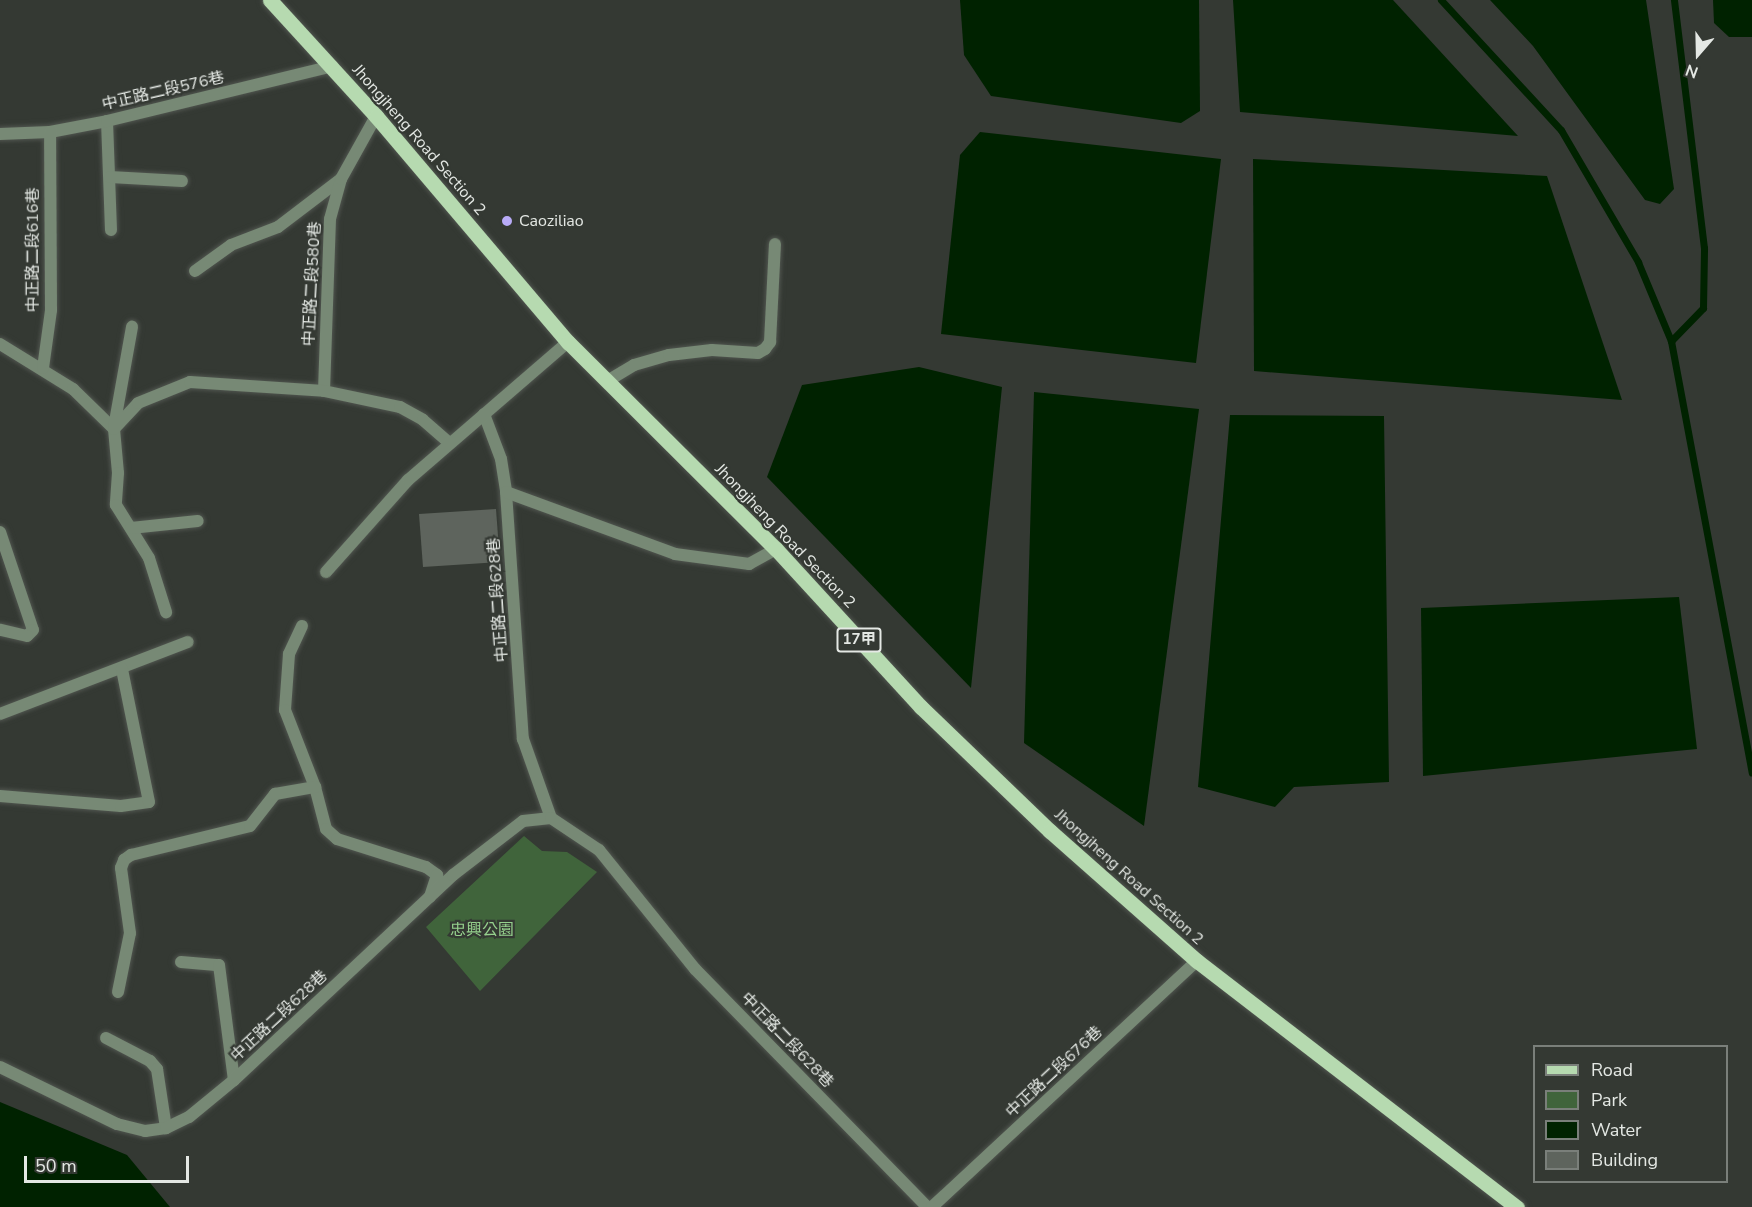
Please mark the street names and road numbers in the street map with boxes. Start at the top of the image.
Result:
street label: Jhongjheng Road Section 2 [348,61,490,219]
street label: 中正路二段576巷 [100,68,226,114]
street label: 中正路二段616巷 [23,188,43,312]
street label: 中正路二段580巷 [299,221,325,347]
street label: Jhongjheng Road Section 2 [711,460,859,612]
street label: 中正路二段628巷 [484,537,512,663]
road number: 17甲 [836,628,882,652]
street label: Jhongjheng Road Section 2 [1051,805,1207,949]
street label: 中正路二段628巷 [227,966,331,1066]
street label: 中正路二段628巷 [737,988,837,1092]
street label: 中正路二段676巷 [1002,1022,1106,1122]

